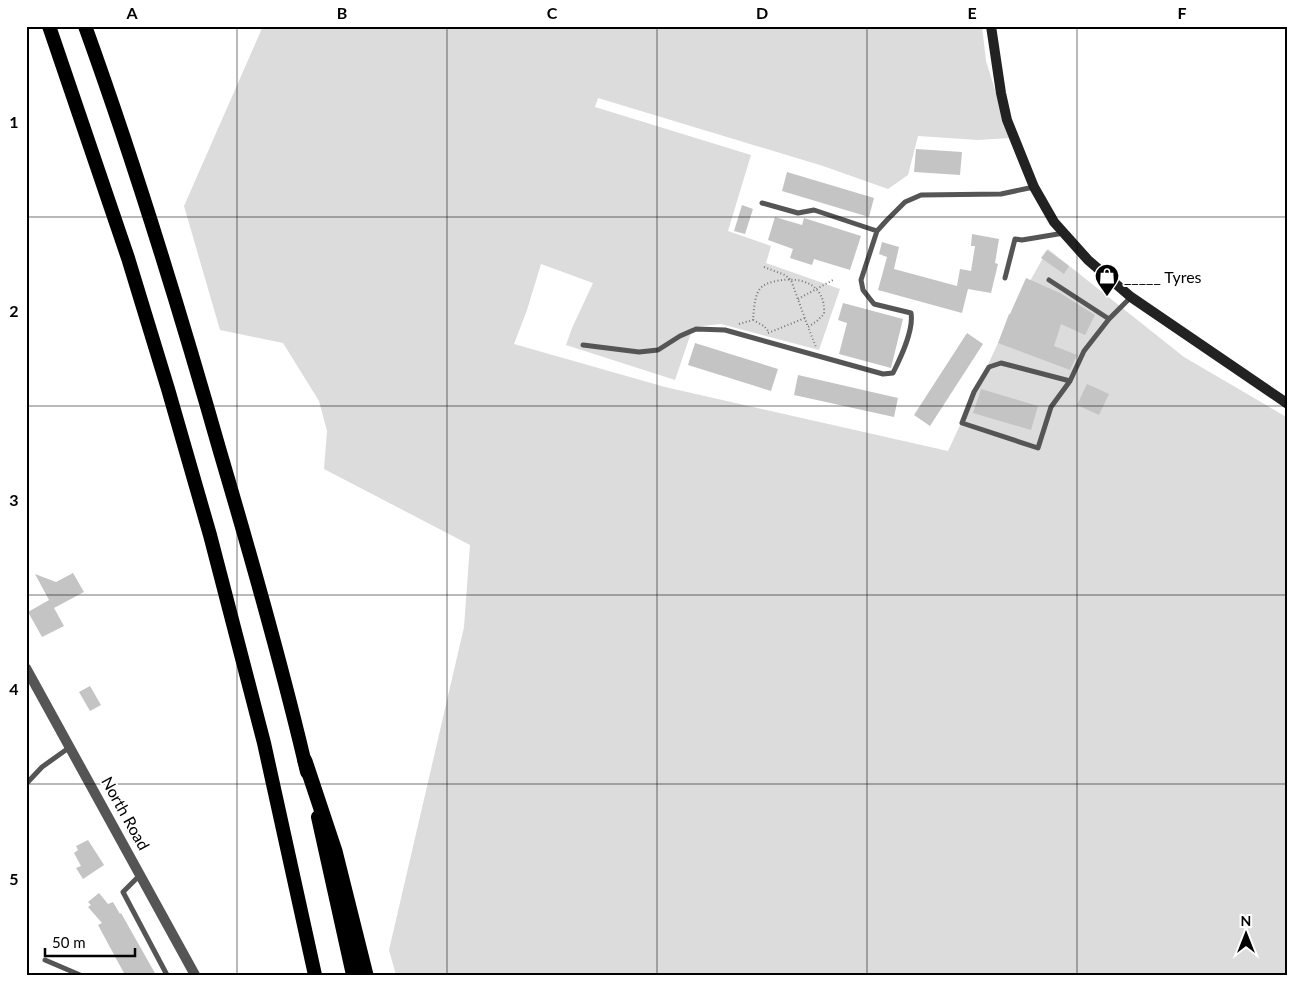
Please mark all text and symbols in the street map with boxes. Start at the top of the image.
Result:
text: A [125,3,138,22]
text: B [337,3,347,22]
text: C [547,3,558,22]
text: D [756,3,768,22]
text: E [967,3,977,22]
text: F [1177,3,1187,22]
text: 1 [9,112,19,131]
shop icon: _____ Tyres [1094,263,1120,297]
place label: _____ Tyres [1124,267,1202,286]
text: 2 [9,301,19,320]
text: 3 [9,490,19,509]
text: 4 [9,679,19,698]
street label: North Road [98,773,154,853]
text: 5 [9,869,19,888]
north arrow [1222,908,1272,958]
text: N [1241,912,1251,929]
scale bar [45,926,135,958]
text: 50 m [52,933,86,951]

